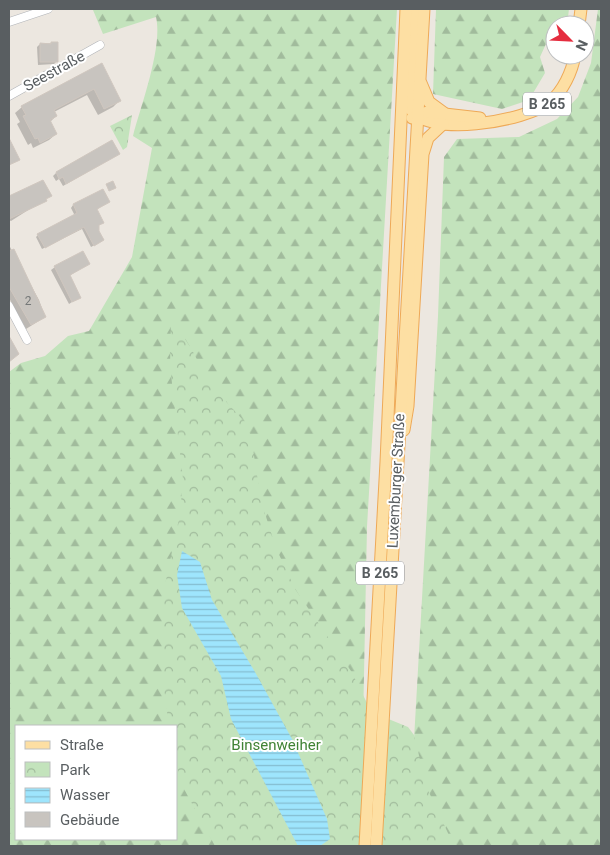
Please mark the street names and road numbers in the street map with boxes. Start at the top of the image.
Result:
street label: Seestraße [20,47,88,95]
road number: B 265 [523,92,571,116]
street label: Luxemburger Straße [383,413,409,549]
road number: B 265 [356,562,404,584]

